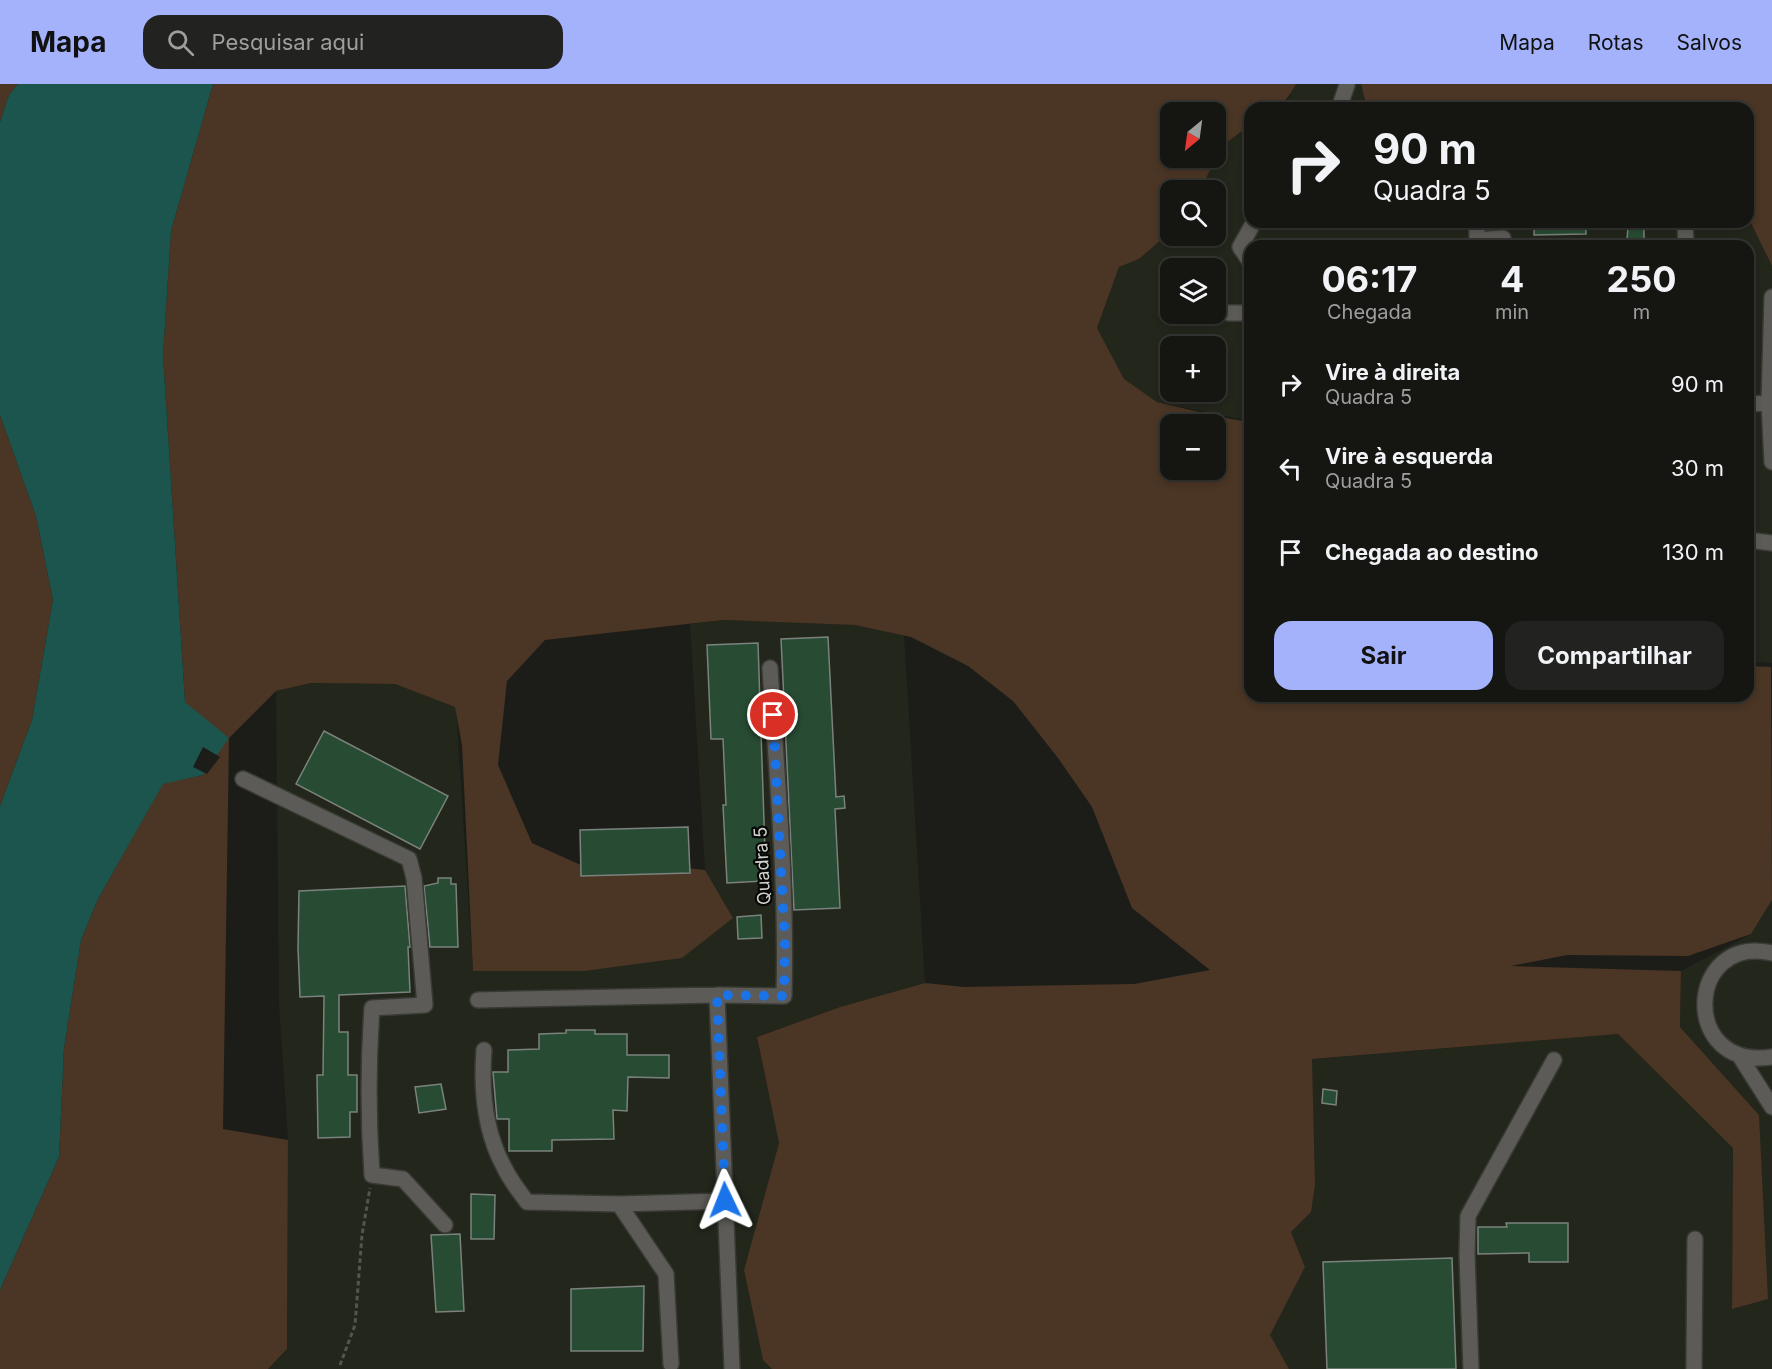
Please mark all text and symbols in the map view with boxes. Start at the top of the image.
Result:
search box [143,15,563,69]
text: Mapa [30,25,107,59]
icon: search [164,26,197,59]
text: Pesquisar aqui [212,29,364,55]
text: Mapa [1499,30,1555,55]
text: Rotas [1588,30,1643,55]
text: Salvos [1676,30,1742,55]
north arrow [1160,102,1226,168]
map controls [1160,102,1226,480]
text: 90 m [1373,123,1477,174]
icon: right [1274,126,1352,204]
text: Quadra 5 [1373,174,1491,207]
button: search [1160,180,1226,246]
text: 06:17 [1321,257,1418,301]
text: 4 [1500,257,1524,301]
text: 250 [1607,257,1677,301]
button: layers [1160,258,1226,324]
text: Chegada [1327,300,1412,324]
text: min [1495,300,1529,324]
text: m [1633,300,1650,324]
button: + [1160,336,1226,402]
text: Vire à direita [1325,359,1460,385]
icon: right [1274,368,1307,401]
text: 90 m [1671,371,1724,397]
text: Quadra 5 [1325,385,1412,409]
button: − [1160,414,1226,480]
text: Vire à esquerda [1325,443,1493,469]
icon: left [1274,452,1307,485]
text: 30 m [1671,455,1724,481]
text: Quadra 5 [1325,469,1412,493]
icon: arrive [1274,536,1307,569]
text: Chegada ao destino [1325,539,1539,565]
text: 130 m [1662,539,1724,565]
button: Sair [1274,621,1493,690]
button: Compartilhar [1505,621,1724,690]
pin [747,689,798,740]
icon: arrive [756,698,789,731]
street label: Quadra 5 [749,826,775,906]
position arrow [693,1168,757,1232]

